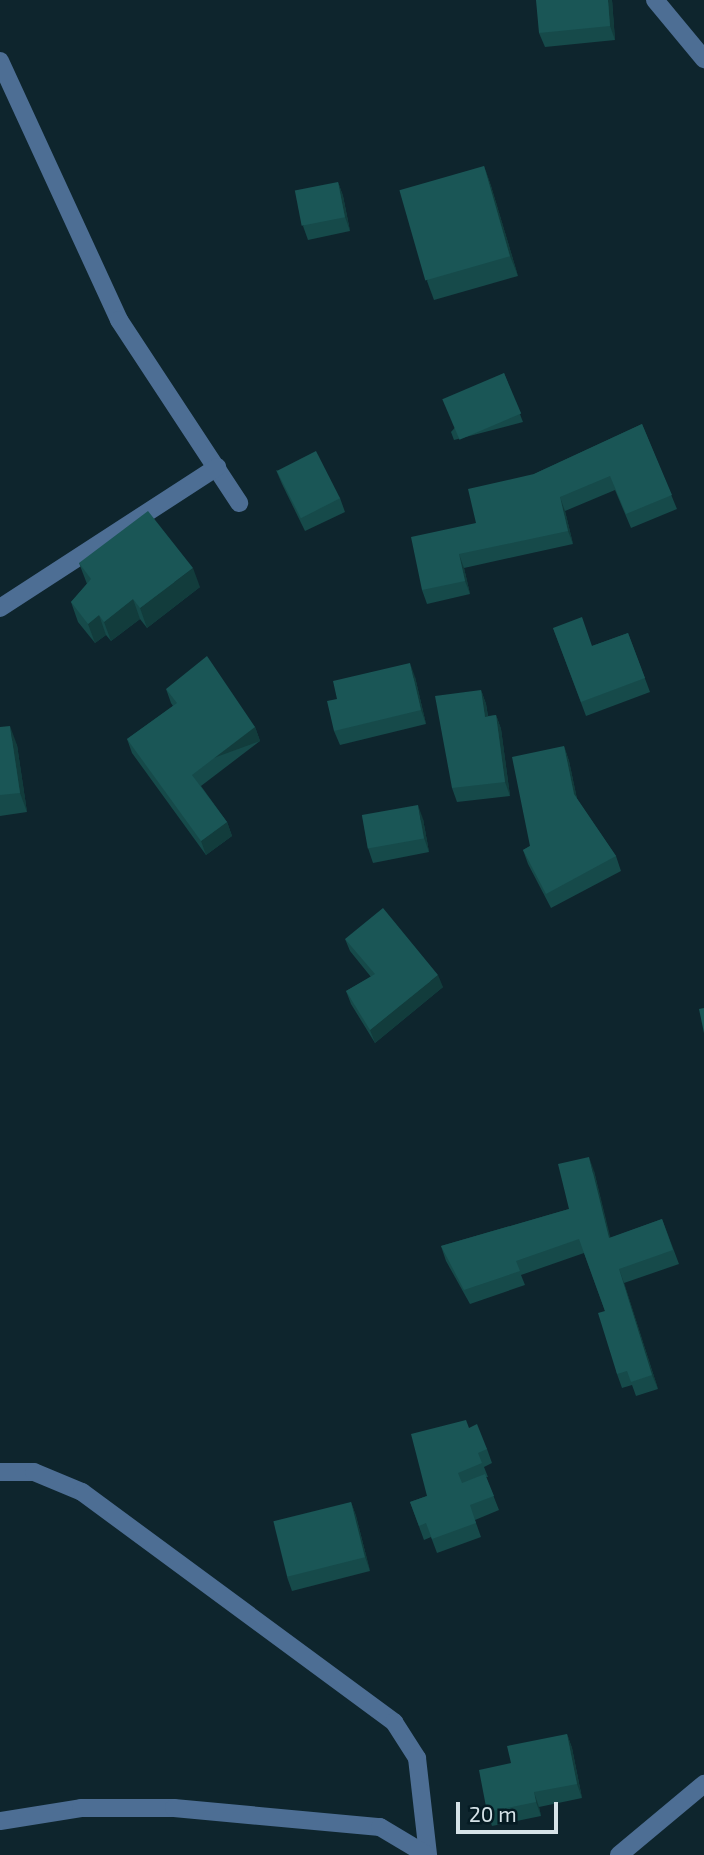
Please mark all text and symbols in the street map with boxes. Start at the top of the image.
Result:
scale bar [459,1788,560,1832]
text: 20 m [469,1801,517,1826]

